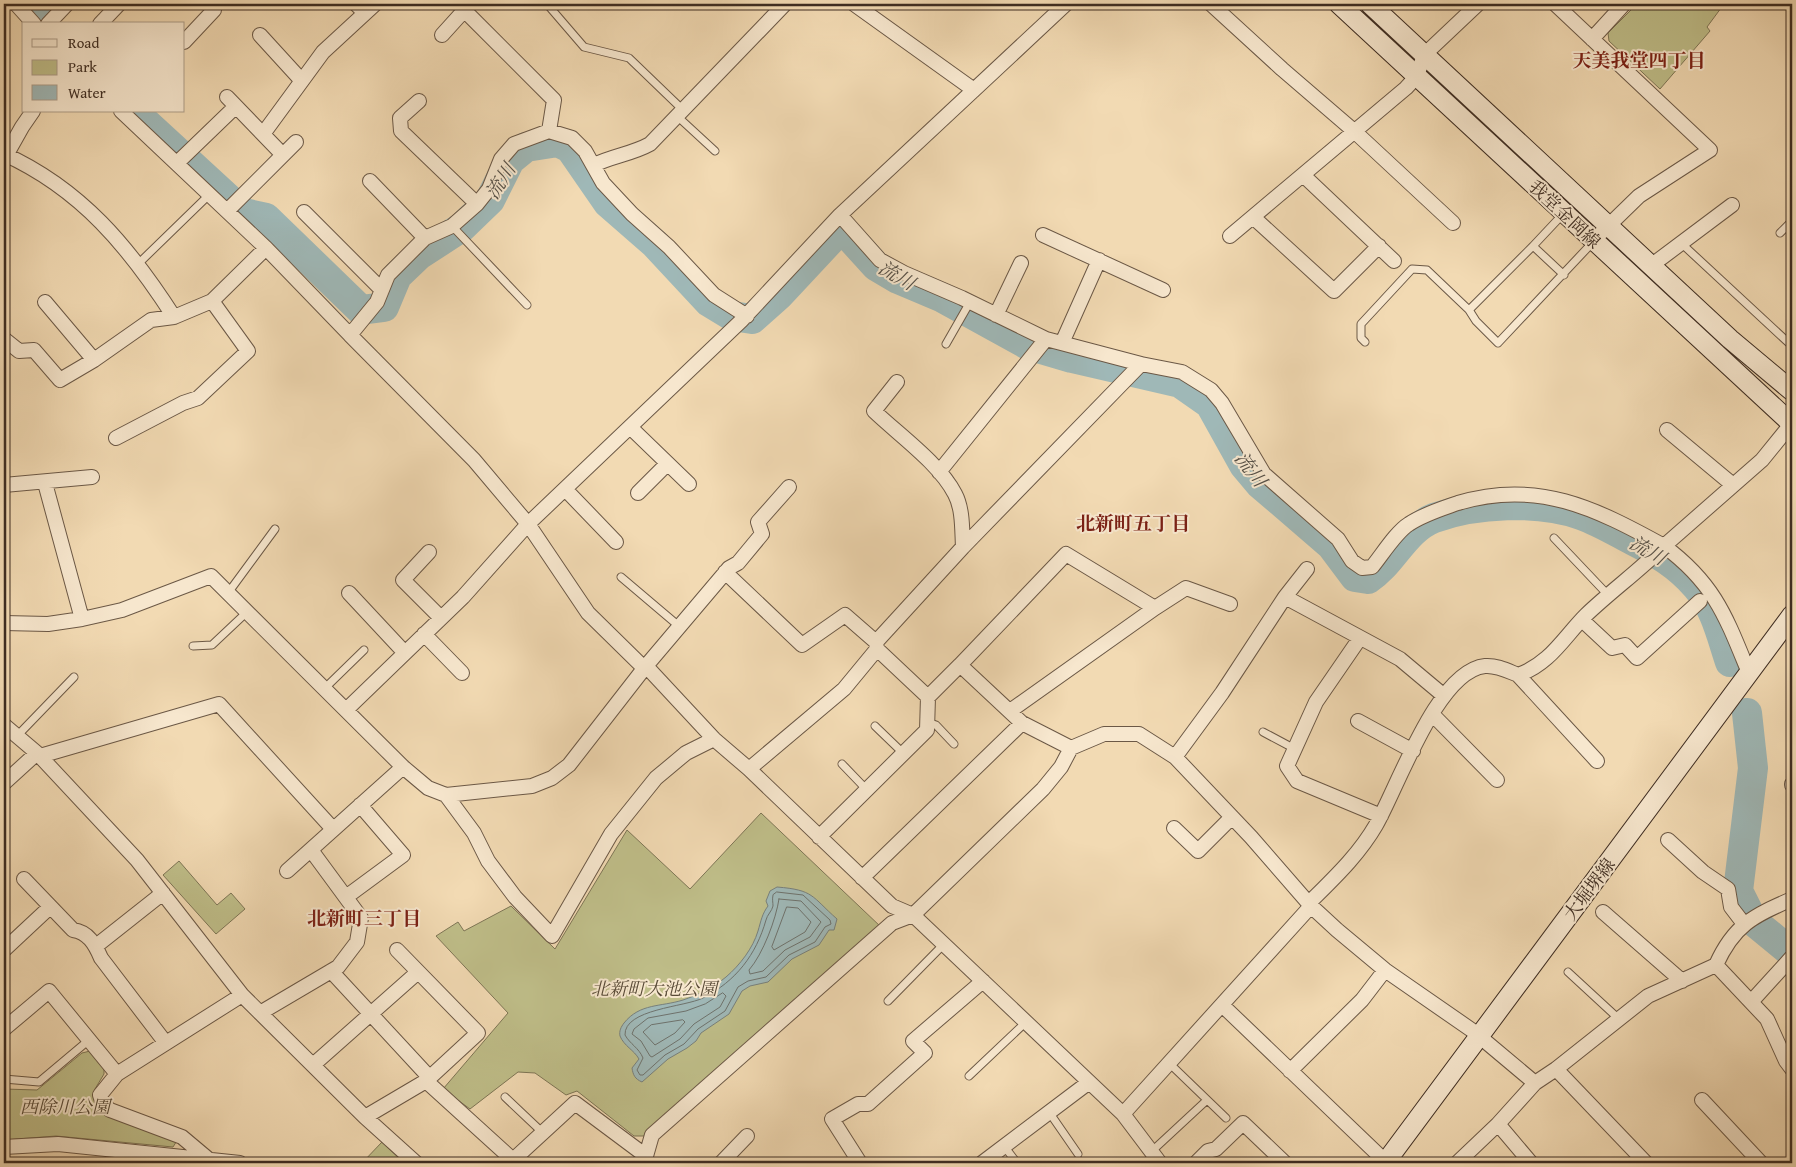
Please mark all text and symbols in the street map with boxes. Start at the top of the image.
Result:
legend [22,22,185,112]
text: Road [68,32,99,53]
district label: 天美我堂四丁目 [1572,46,1706,74]
text: Park [68,56,97,77]
text: Water [68,82,106,103]
water label: 流川 [478,156,523,205]
street label: 我堂金岡線 [1523,173,1607,255]
water label: 流川 [874,253,922,298]
water label: 流川 [1228,445,1275,494]
district label: 北新町五丁目 [1076,509,1190,537]
water label: 流川 [1625,528,1673,573]
street label: 大堀堺線 [1557,852,1621,926]
district label: 北新町三丁目 [307,904,421,932]
park label: 北新町大池公園 [591,975,720,1002]
park label: 西除川公園 [20,1093,113,1120]

